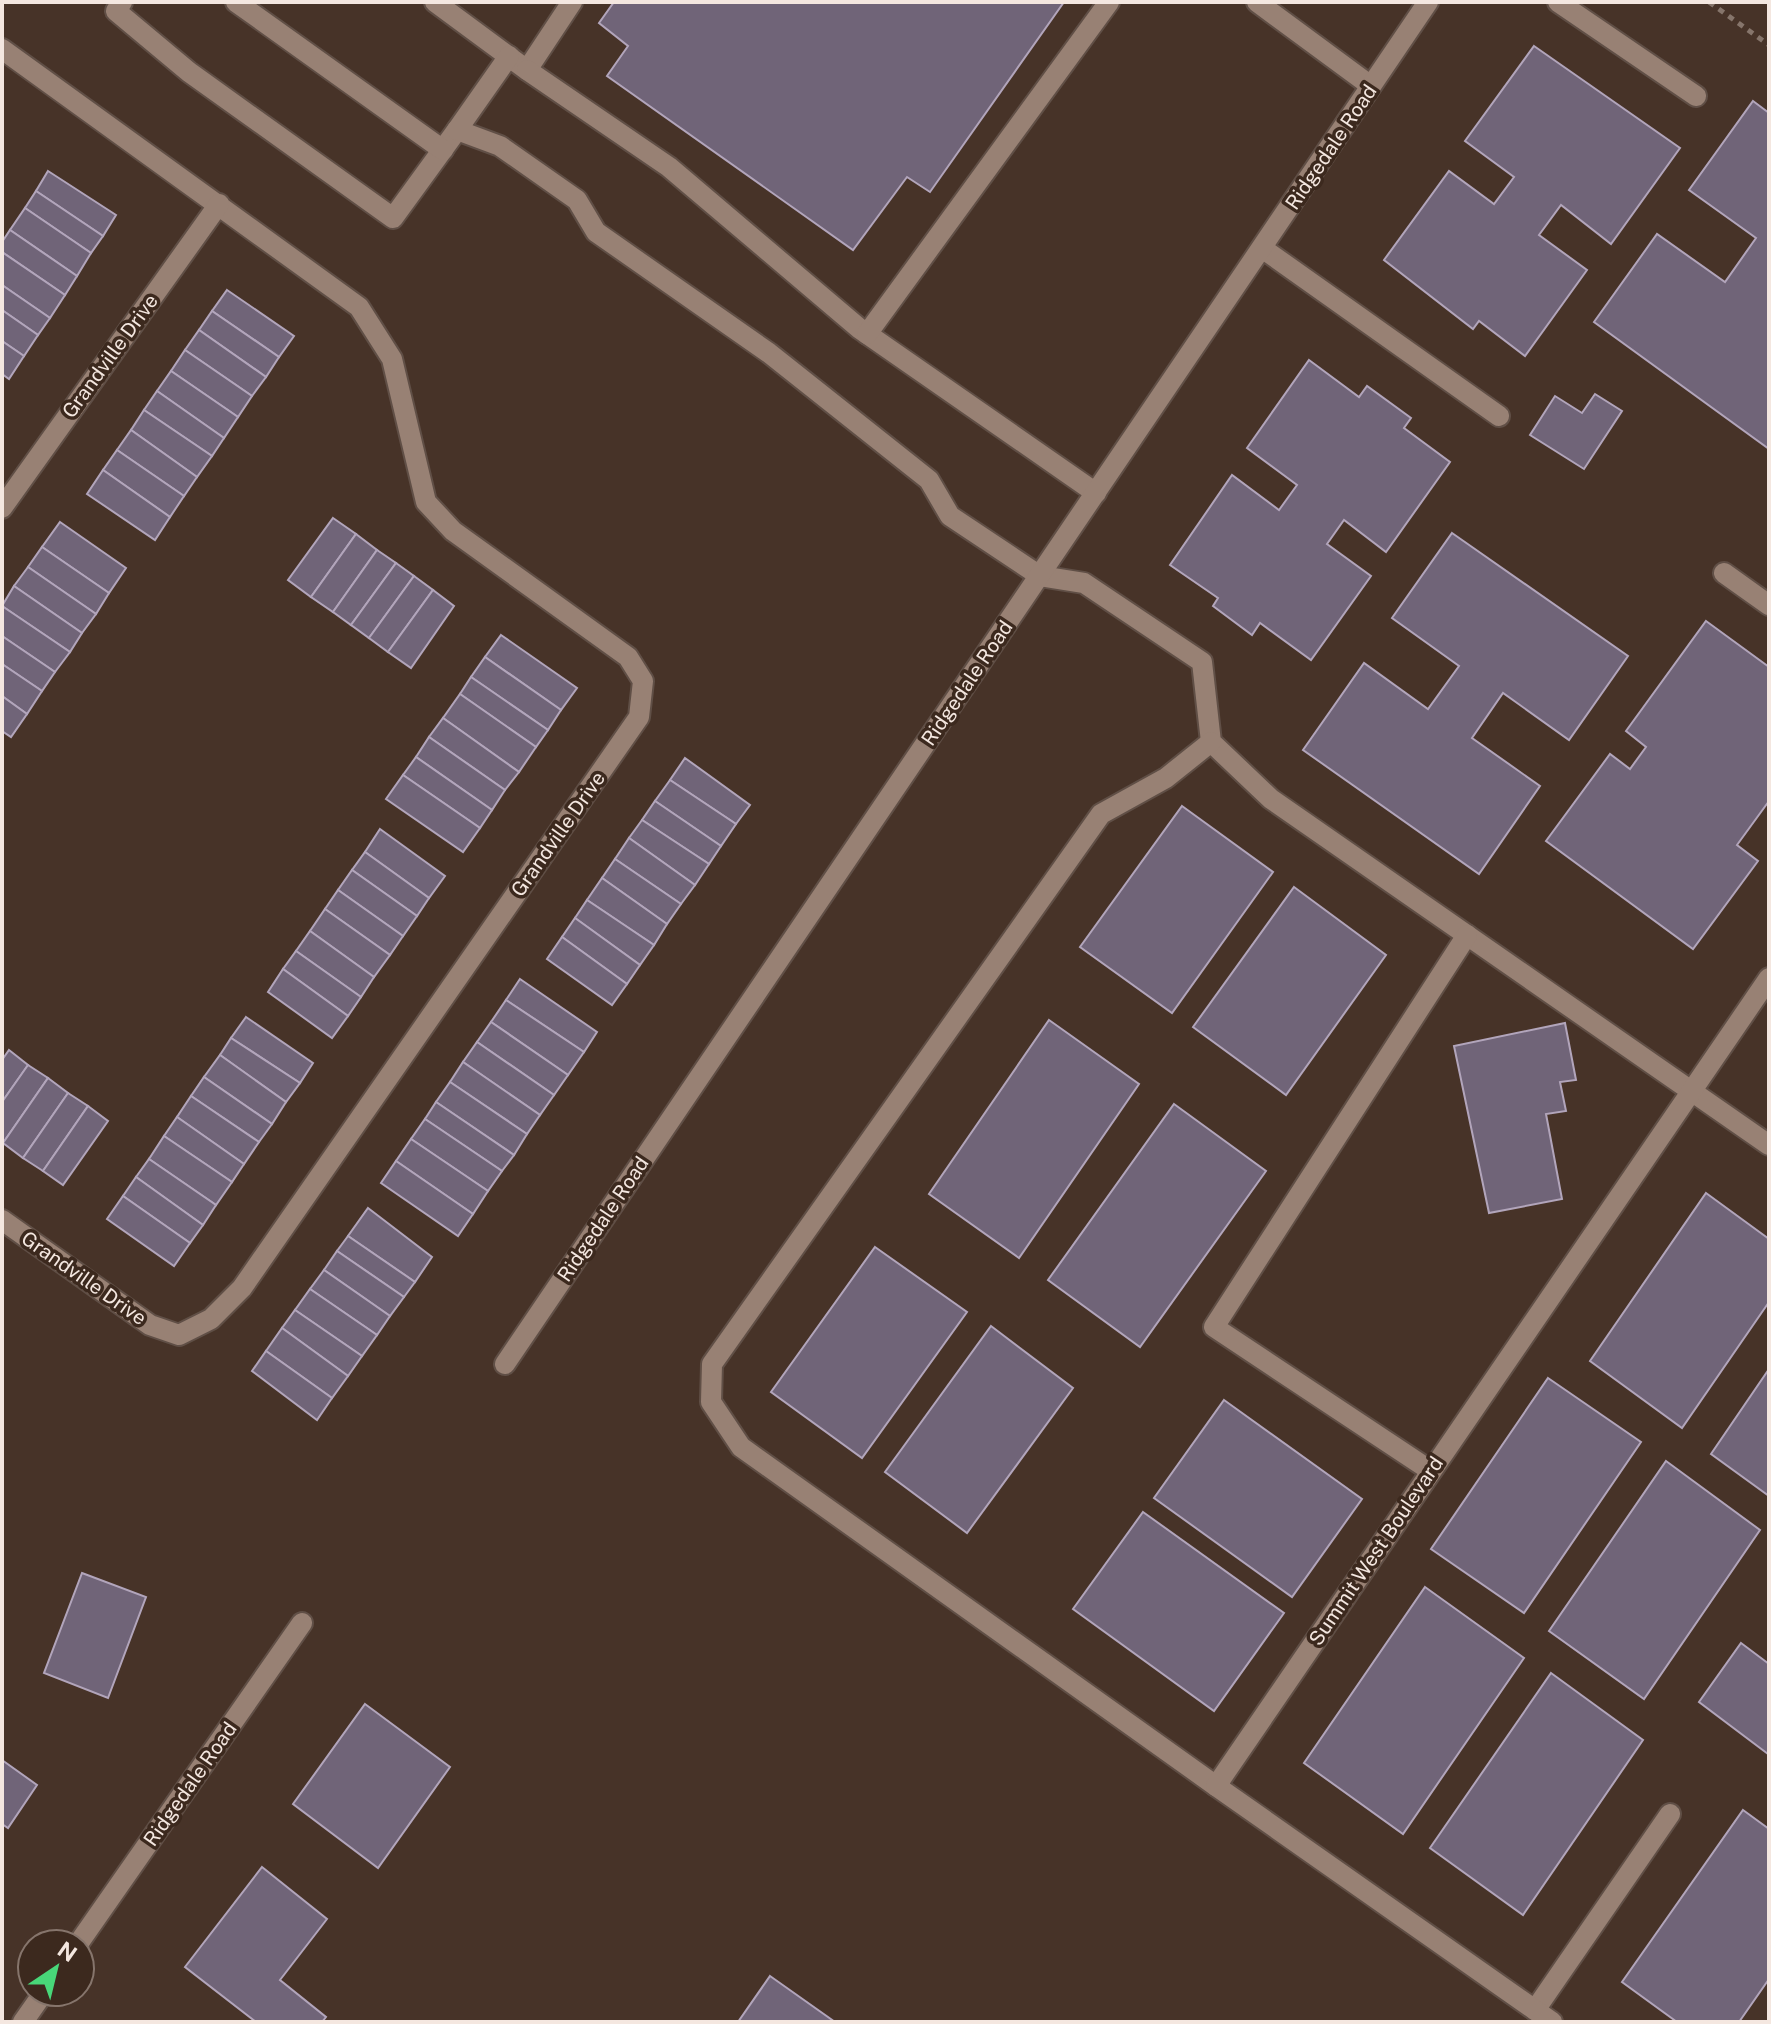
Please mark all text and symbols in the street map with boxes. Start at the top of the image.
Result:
street label: Ridgedale Road [1280,80,1382,214]
street label: Grandville Drive [57,289,163,423]
street label: Ridgedale Road [916,616,1018,750]
street label: Grandville Drive [506,767,610,901]
street label: Ridgedale Road [552,1152,654,1286]
street label: Grandville Drive [17,1226,151,1330]
street label: Summit West Boulevard [1304,1452,1448,1650]
street label: Ridgedale Road [138,1717,242,1851]
north arrow [16,1928,96,2008]
text: N [53,1936,82,1967]

